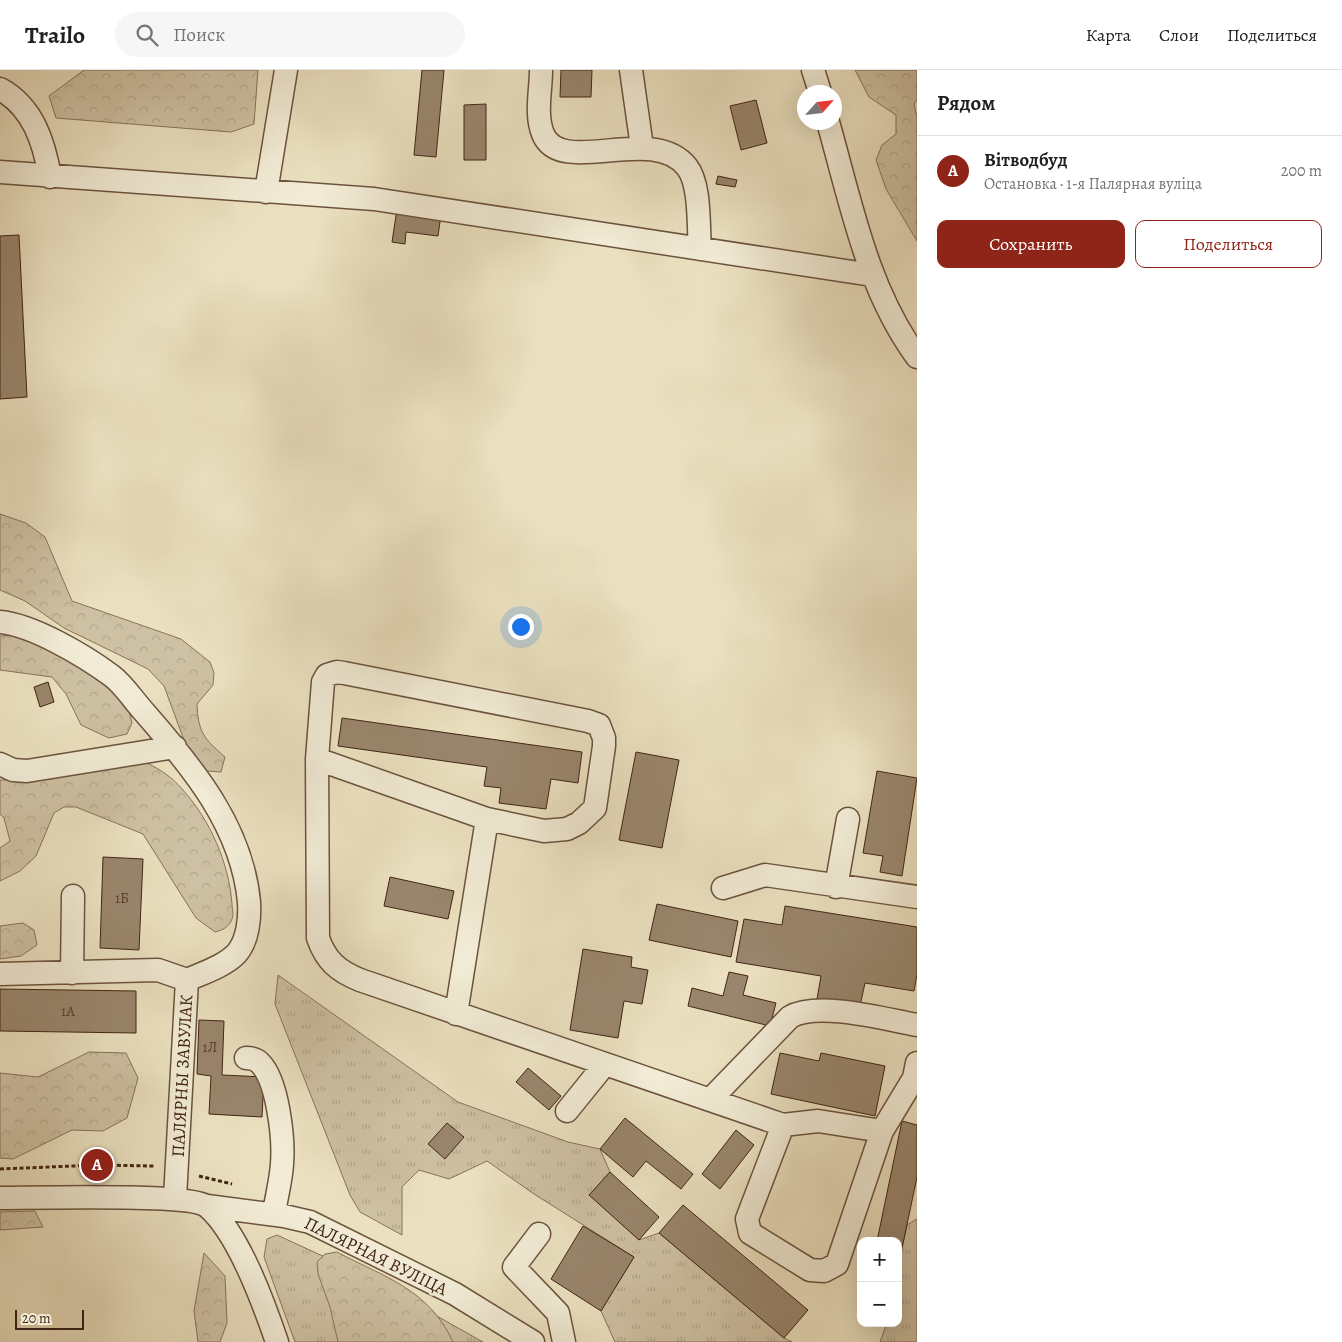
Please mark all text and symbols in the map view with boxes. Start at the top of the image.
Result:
search box [115,12,465,57]
text: Trailo [25,19,85,51]
icon: search [133,21,161,49]
text: Поиск [173,22,225,48]
text: Карта [1086,23,1131,47]
text: Слои [1159,23,1199,47]
text: Поделиться [1227,23,1317,47]
north arrow [797,85,842,130]
text: Рядом [937,89,995,117]
text: Вітводбуд [984,147,1067,173]
text: A [948,160,958,182]
text: 200 m [1281,160,1322,182]
text: Остановка · 1-я Палярная вуліца [984,173,1202,195]
button: Сохранить [937,220,1125,268]
button: Поделиться [1135,220,1322,268]
your location [508,614,534,640]
house number: 1Б [115,888,129,908]
street label: ПАЛЯРНЫ ЗАВУЛАК [166,994,198,1158]
house number: 1А [61,1001,75,1021]
house number: 1Л [203,1037,218,1057]
pin: A [81,1146,113,1184]
street label: ПАЛЯРНАЯ ВУЛІЦА [300,1211,452,1301]
map controls [857,1237,902,1327]
button: + [857,1237,902,1282]
button: − [857,1282,902,1327]
scale bar [15,1307,84,1330]
text: 20 m [22,1309,51,1328]

